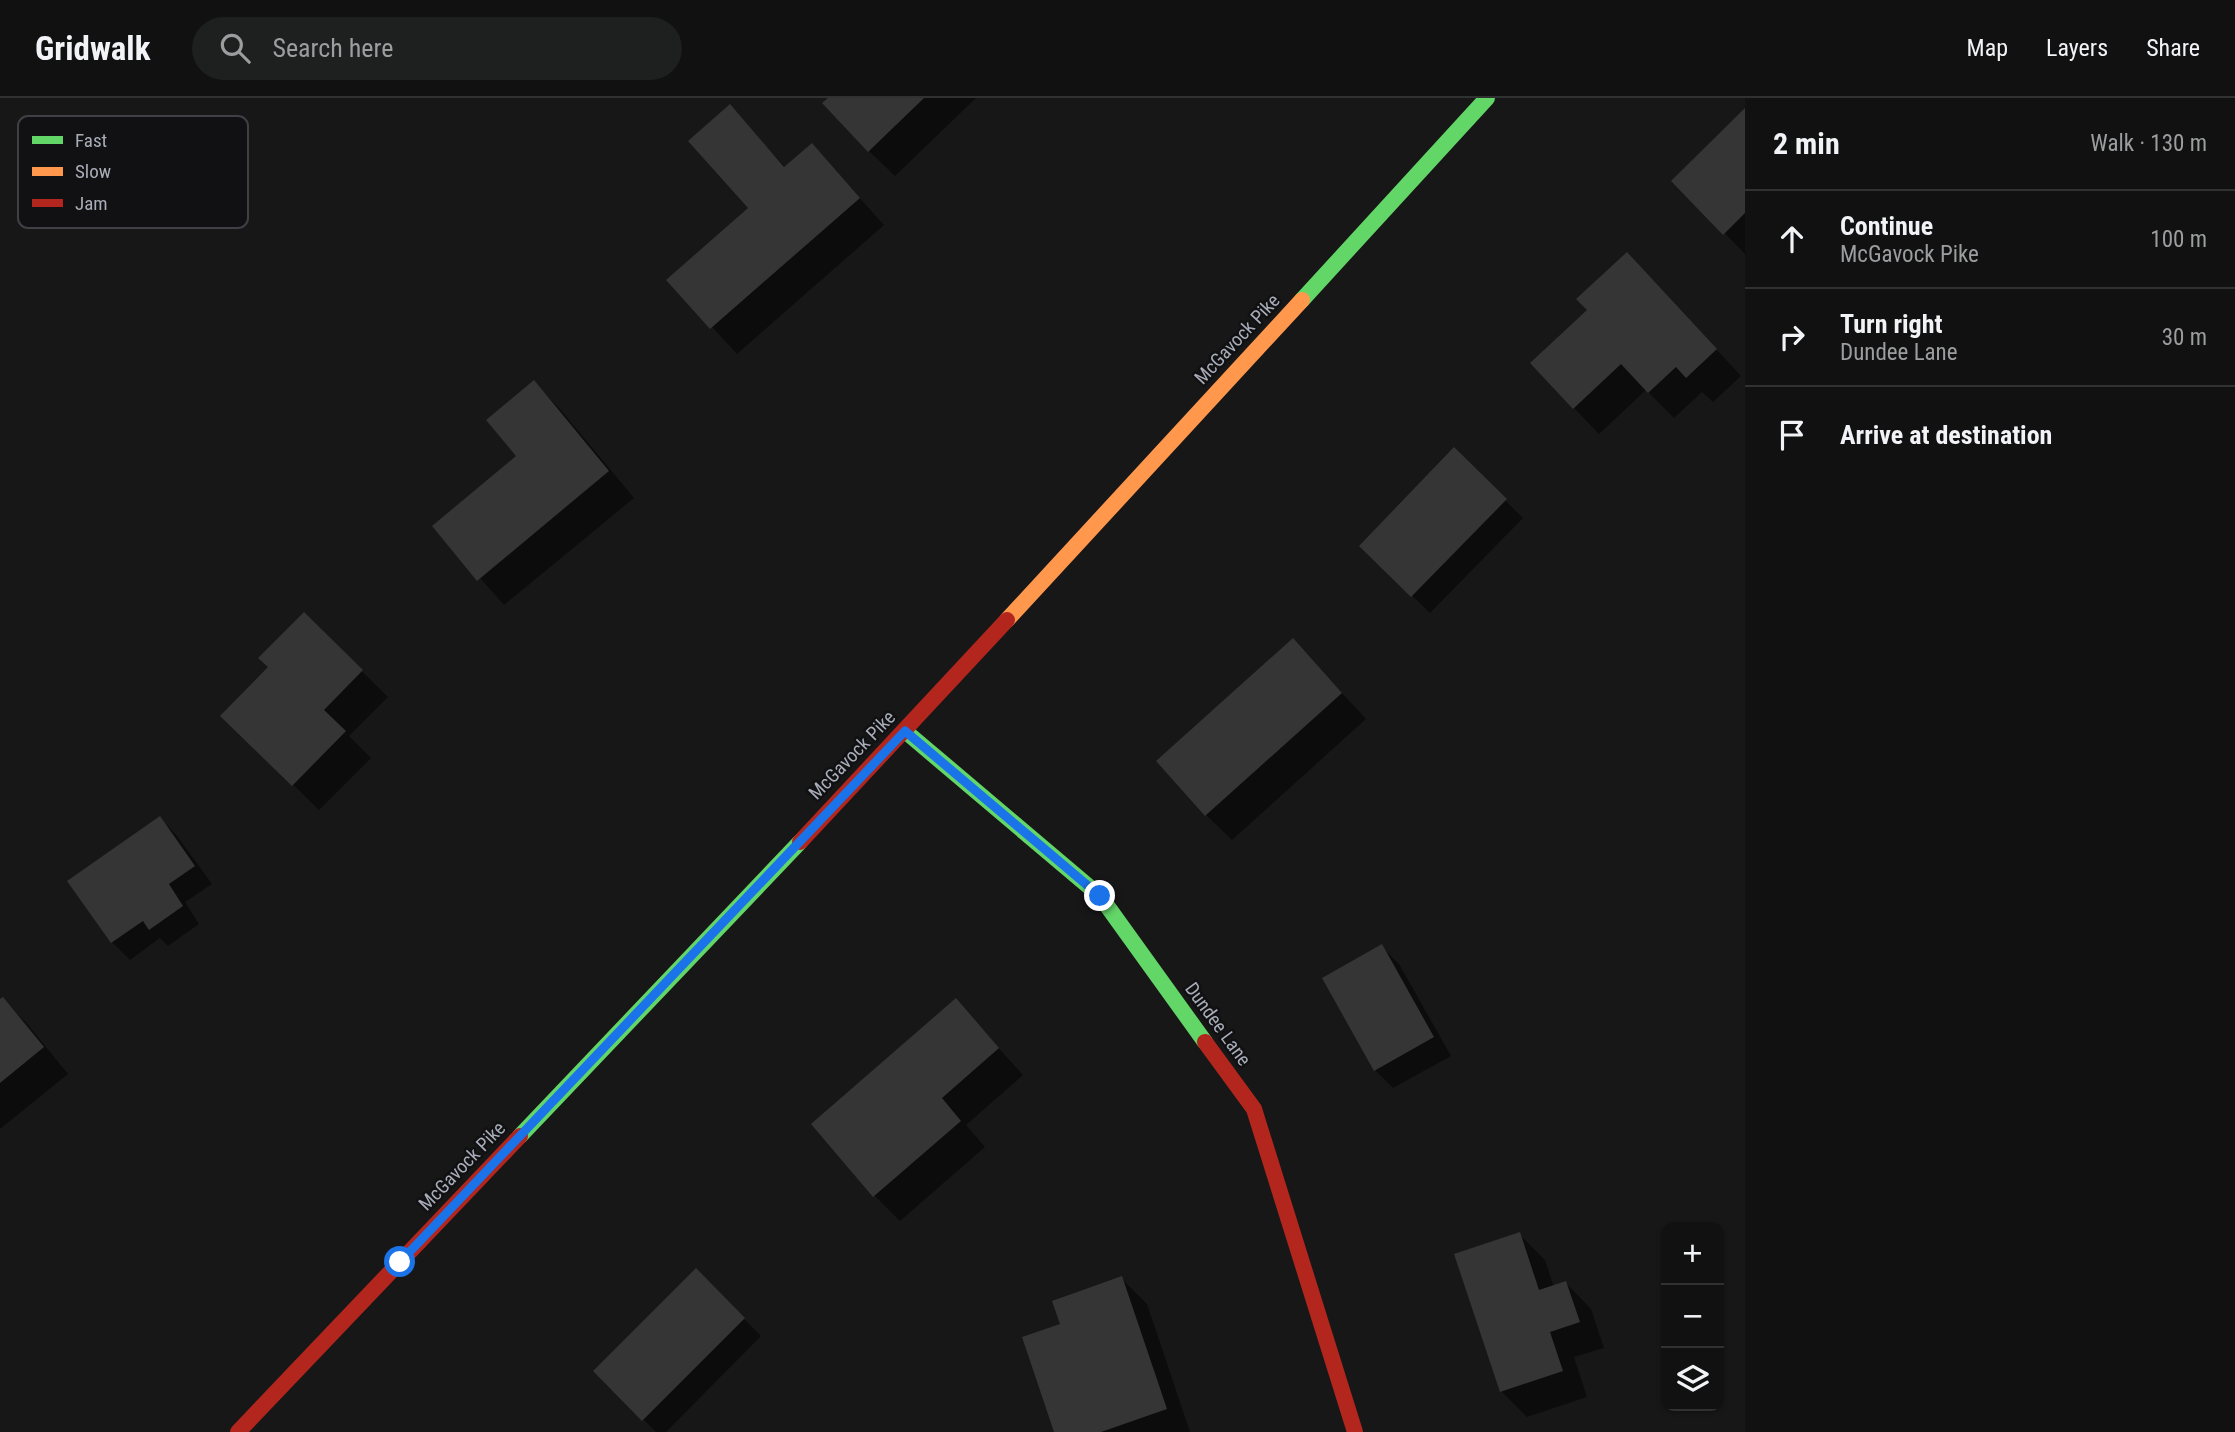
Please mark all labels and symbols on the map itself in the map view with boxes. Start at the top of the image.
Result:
legend [18,116,248,228]
text: Fast [75,129,107,152]
text: Slow [75,160,111,183]
text: Jam [75,192,108,215]
street label: McGavock Pike [1189,289,1285,389]
street label: McGavock Pike [804,706,900,804]
route end [1084,880,1115,911]
street label: Dundee Lane [1180,978,1256,1070]
street label: McGavock Pike [414,1117,510,1215]
route start [384,1246,415,1277]

